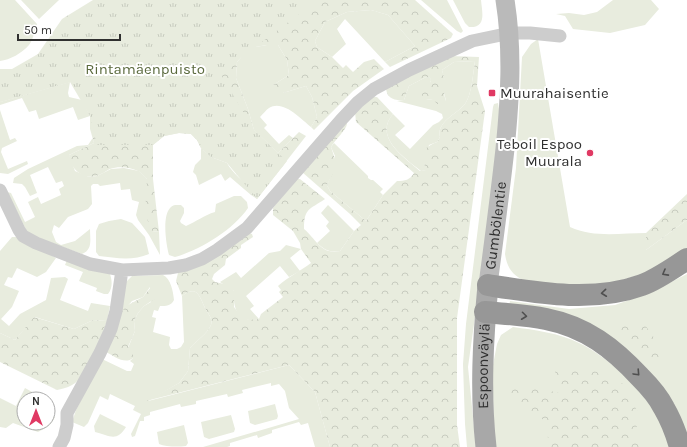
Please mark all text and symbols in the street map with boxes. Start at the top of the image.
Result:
scale bar [18,16,120,42]
text: 50 m [24,23,52,37]
park label: Rintamäenpuisto [85,60,205,78]
place label: Muurahaisentie [500,84,609,102]
marker: Muurahaisentie [487,88,497,98]
place label: Teboil Espoo Muurala [497,135,582,170]
marker: Teboil Espoo Muurala [585,148,595,158]
street label: Gumbölentie [481,180,510,271]
one-way arrow [662,268,669,275]
one-way arrow [601,288,607,297]
one-way arrow [521,311,527,320]
street label: Espoonväylä [474,323,494,409]
one-way arrow [632,369,639,376]
north arrow [16,391,56,431]
text: N [32,395,40,408]

